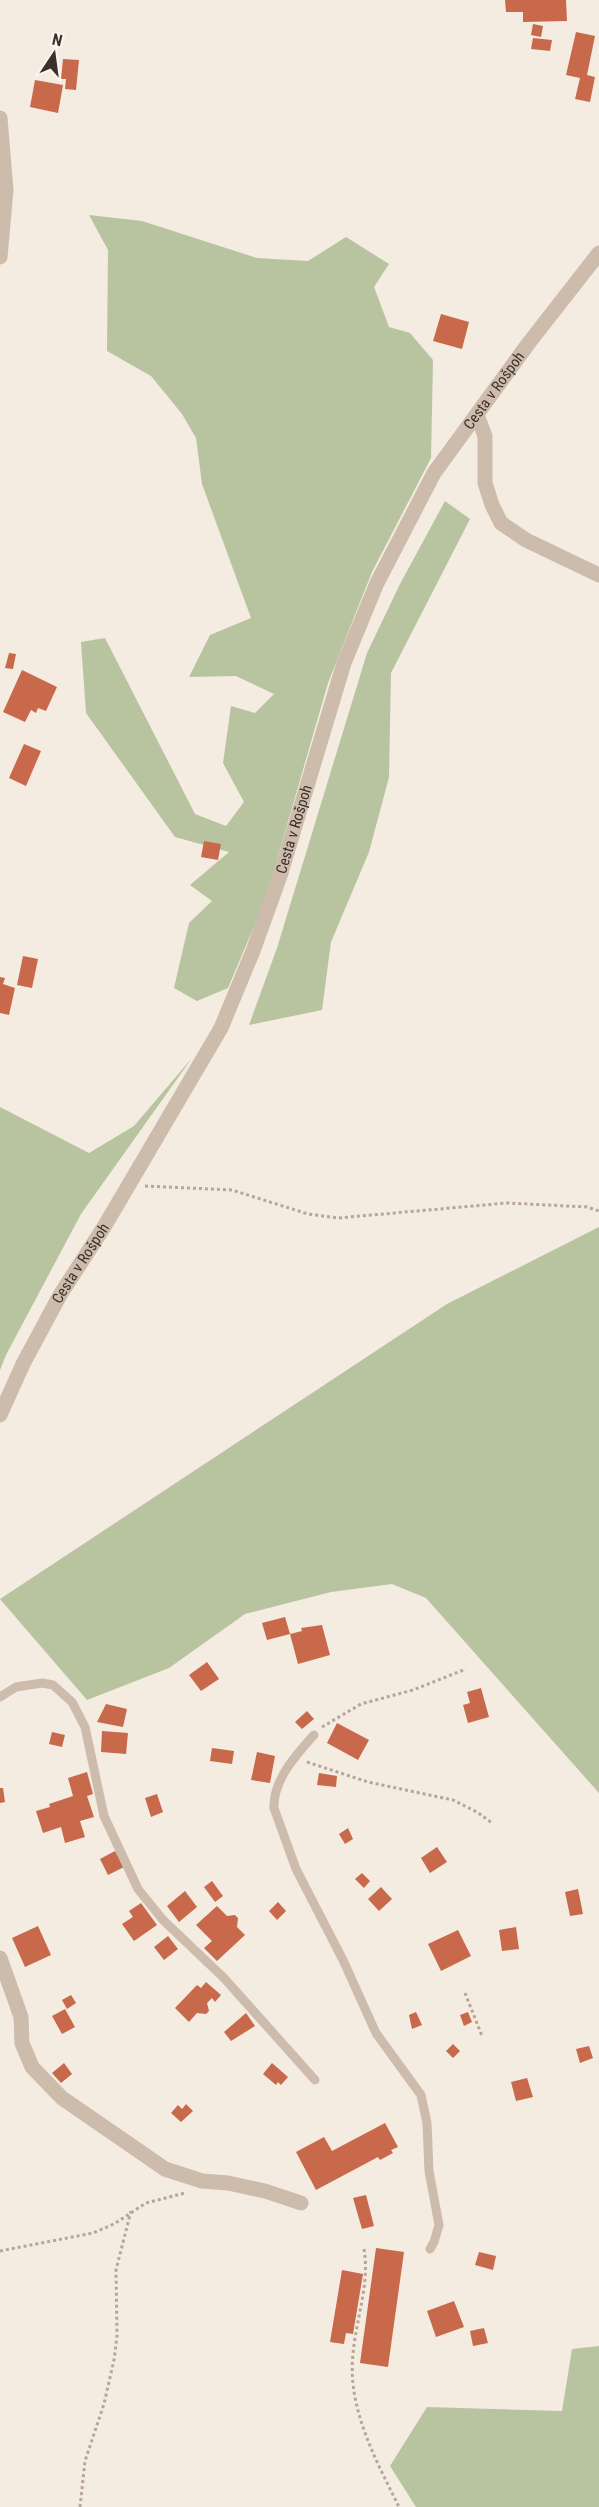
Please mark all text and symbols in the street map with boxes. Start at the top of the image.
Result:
north arrow [24,24,84,84]
text: N [50,30,64,50]
street label: Cesta v Rošpoh [460,348,528,433]
street label: Cesta v Rošpoh [272,783,316,876]
street label: Cesta v Rošpoh [48,1220,113,1306]

